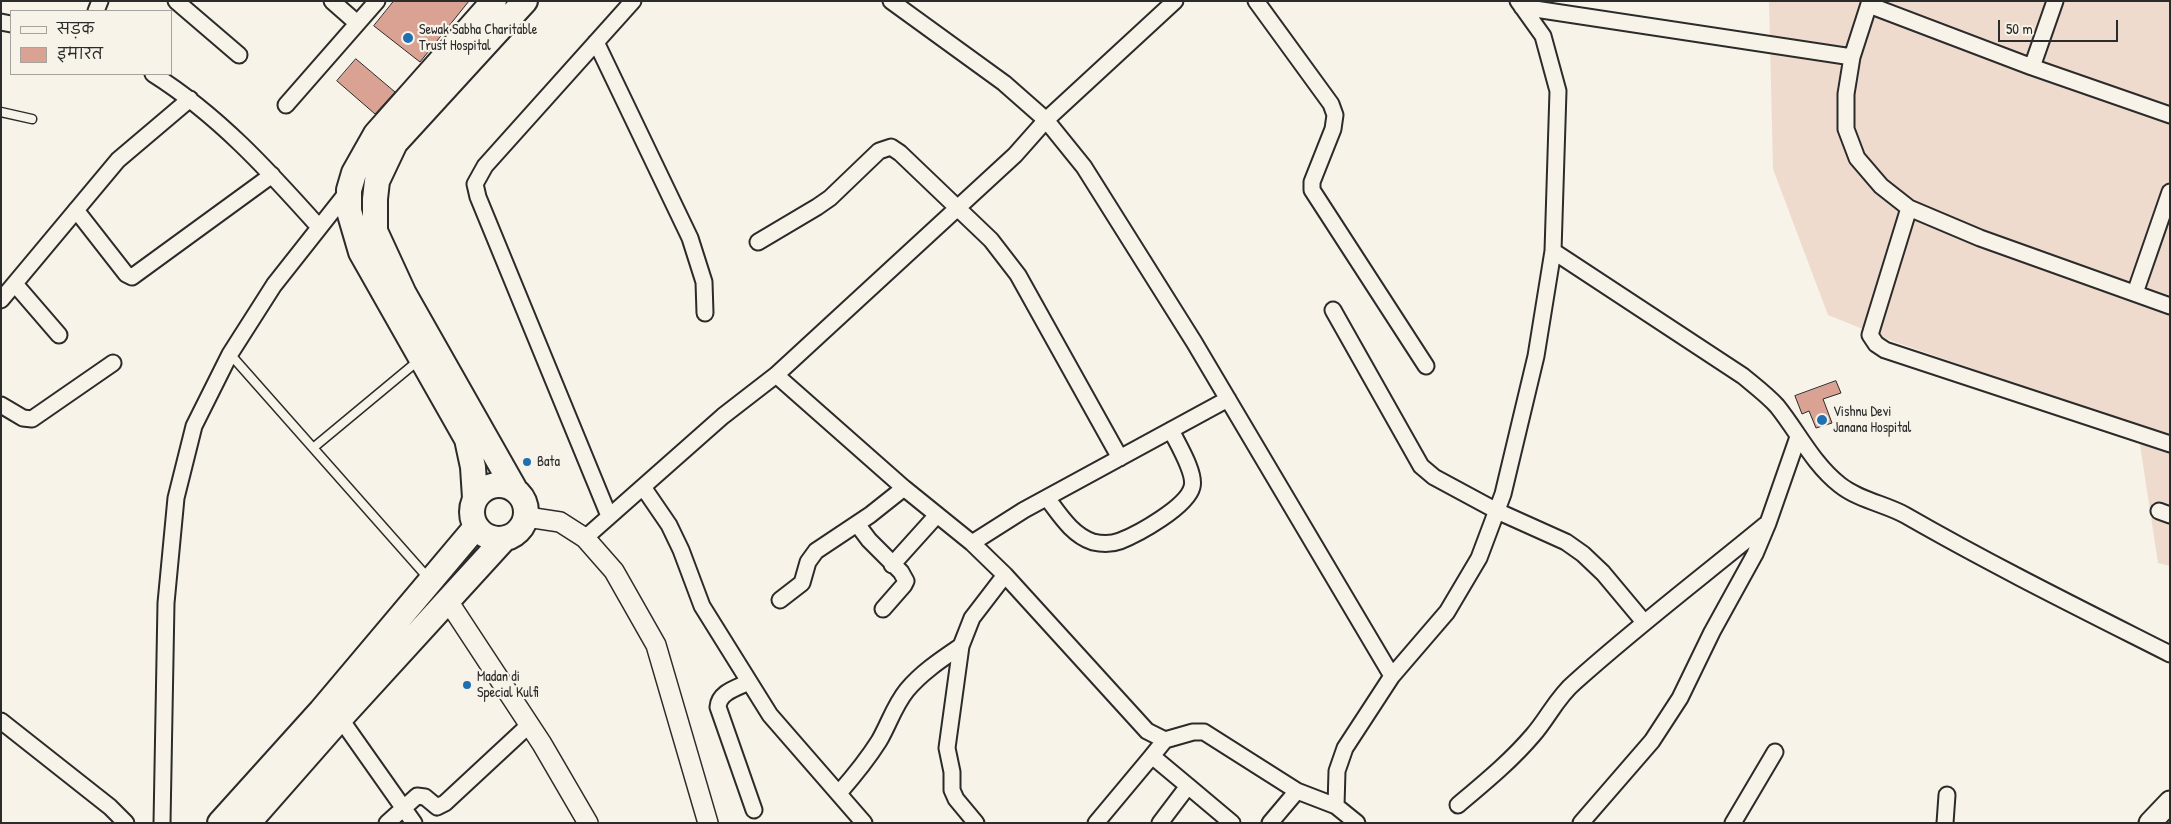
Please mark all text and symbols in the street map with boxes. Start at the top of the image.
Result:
legend [10,10,172,75]
scale bar [2001,10,2121,42]
text: सड़क [57,18,94,39]
text: 50 m [2006,18,2033,39]
place label: Sewak Sabha Charitable Trust Hospital [419,22,537,54]
marker: Sewak Sabha Charitable Trust Hospital [401,31,415,45]
text: इमारत [57,43,103,64]
place label: Vishnu Devi Janana Hospital [1833,404,1911,437]
marker: Vishnu Devi Janana Hospital [1815,413,1829,427]
place label: Bata [537,454,560,470]
marker: Bata [521,456,533,468]
place label: Madan di Special Kulfi [477,669,538,702]
marker: Madan di Special Kulfi [461,679,473,691]

